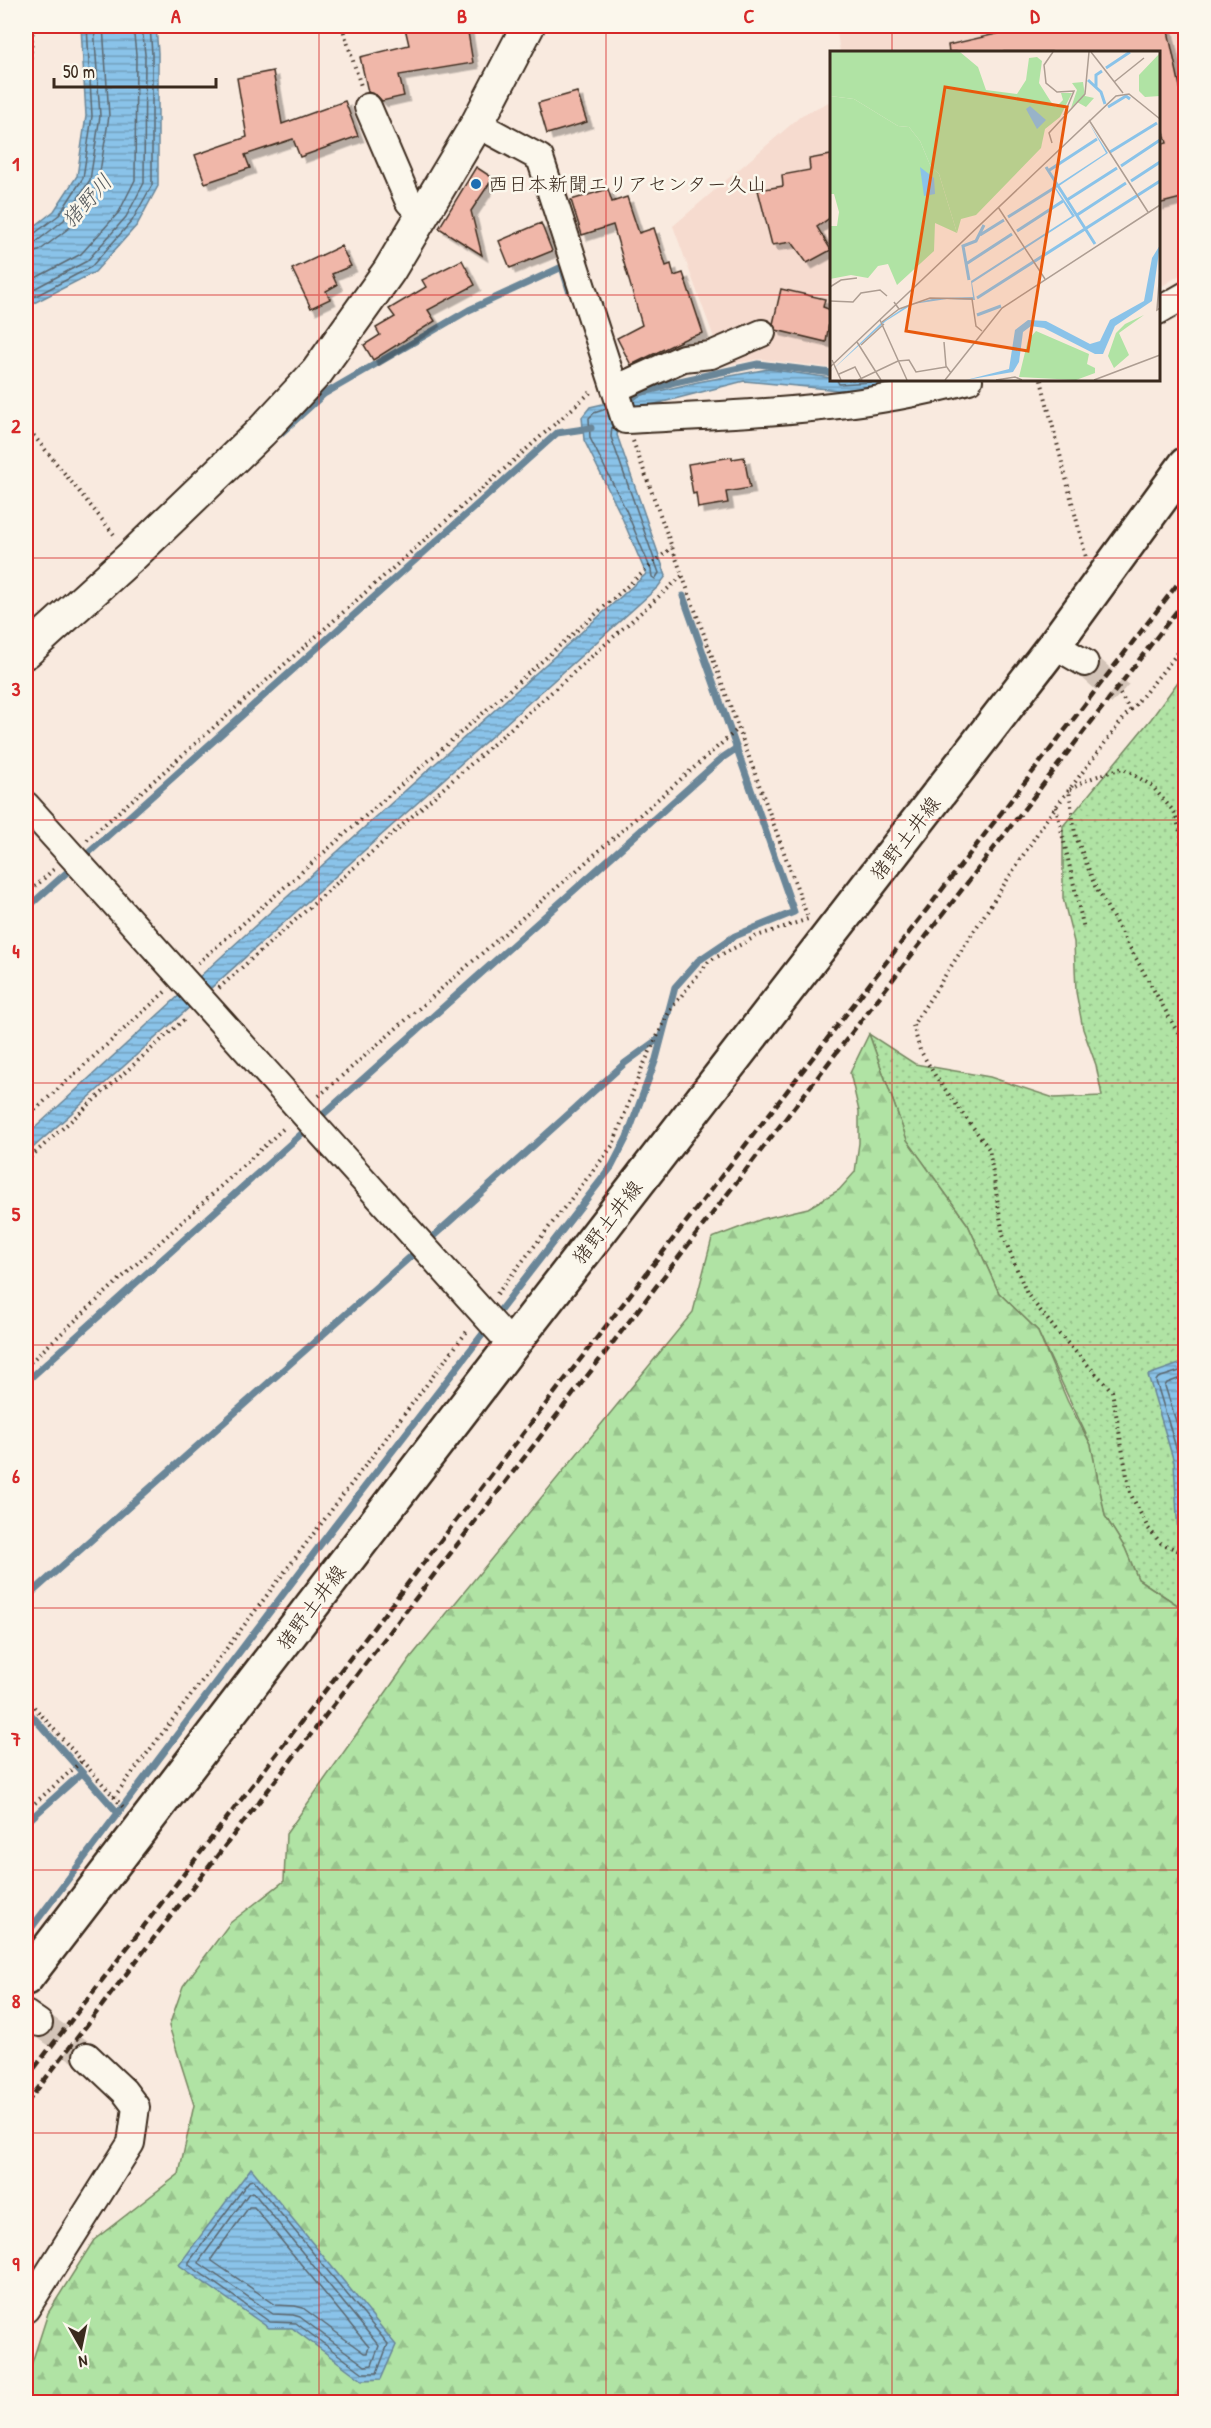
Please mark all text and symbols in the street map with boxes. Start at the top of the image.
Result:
text: A [171,2,181,29]
text: B [457,2,467,29]
text: C [744,2,755,29]
text: D [1030,2,1040,29]
scale bar [54,51,216,89]
inset map [830,51,1160,381]
text: 50 m [63,59,95,84]
text: 1 [12,150,20,177]
water label: 猪野川 [55,168,118,234]
place label: 西日本新聞エリアセンター久山 [488,170,767,197]
marker: 西日本新聞エリアセンター久山 [469,177,483,191]
text: 2 [11,412,21,439]
text: 3 [12,675,21,702]
street label: 猪野土井線 [863,790,946,885]
text: 4 [12,937,20,964]
street label: 猪野土井線 [565,1174,648,1269]
text: 5 [12,1200,21,1227]
text: 6 [12,1462,20,1489]
street label: 猪野土井線 [270,1559,351,1655]
text: 7 [10,1725,21,1752]
text: 8 [12,1987,21,2014]
text: 9 [12,2250,20,2277]
north arrow [51,2317,111,2377]
text: N [77,2350,89,2373]

